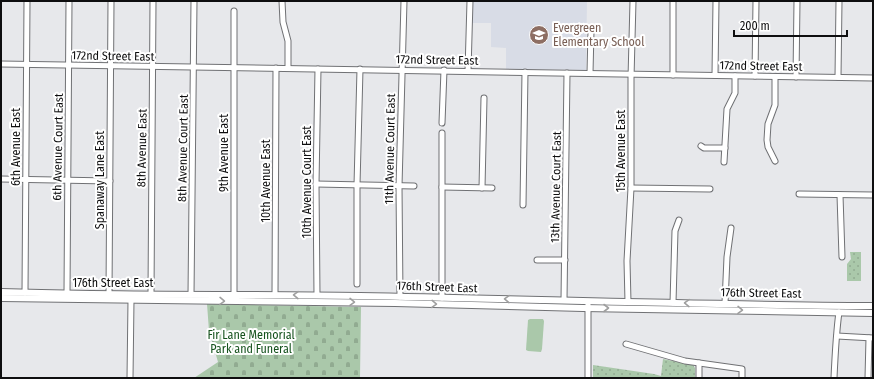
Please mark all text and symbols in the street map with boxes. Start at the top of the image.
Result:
scale bar [734,12,847,38]
text: 200 m [740,19,770,33]
place label: Evergreen Elementary School [553,21,644,49]
school or university icon: Evergreen Elementary School [528,24,550,46]
street label: 172nd Street East [71,48,155,64]
street label: 172nd Street East [395,52,479,68]
street label: 172nd Street East [719,58,803,74]
street label: 6th Avenue Court East [50,93,66,201]
street label: 11th Avenue Court East [382,93,398,205]
street label: 8th Avenue Court East [175,94,191,202]
street label: 6th Avenue East [9,108,23,186]
street label: 8th Avenue East [134,109,150,187]
street label: 15th Avenue East [614,110,628,192]
street label: 9th Avenue East [217,114,231,192]
street label: 10th Avenue Court East [300,126,314,238]
street label: Spanaway Lane East [93,131,107,229]
street label: 13th Avenue Court East [548,131,564,243]
street label: 10th Avenue East [259,139,273,223]
street label: 176th Street East [73,276,154,290]
street label: 176th Street East [396,279,478,295]
street label: 176th Street East [720,285,802,301]
one-way arrow [293,291,299,299]
one-way arrow [504,295,510,303]
one-way arrow [219,297,225,305]
one-way arrow [349,298,355,306]
one-way arrow [684,299,690,307]
one-way arrow [431,300,437,308]
one-way arrow [603,304,609,312]
one-way arrow [737,306,743,315]
park label: Fir Lane Memorial Park and Funeral [207,328,295,356]

